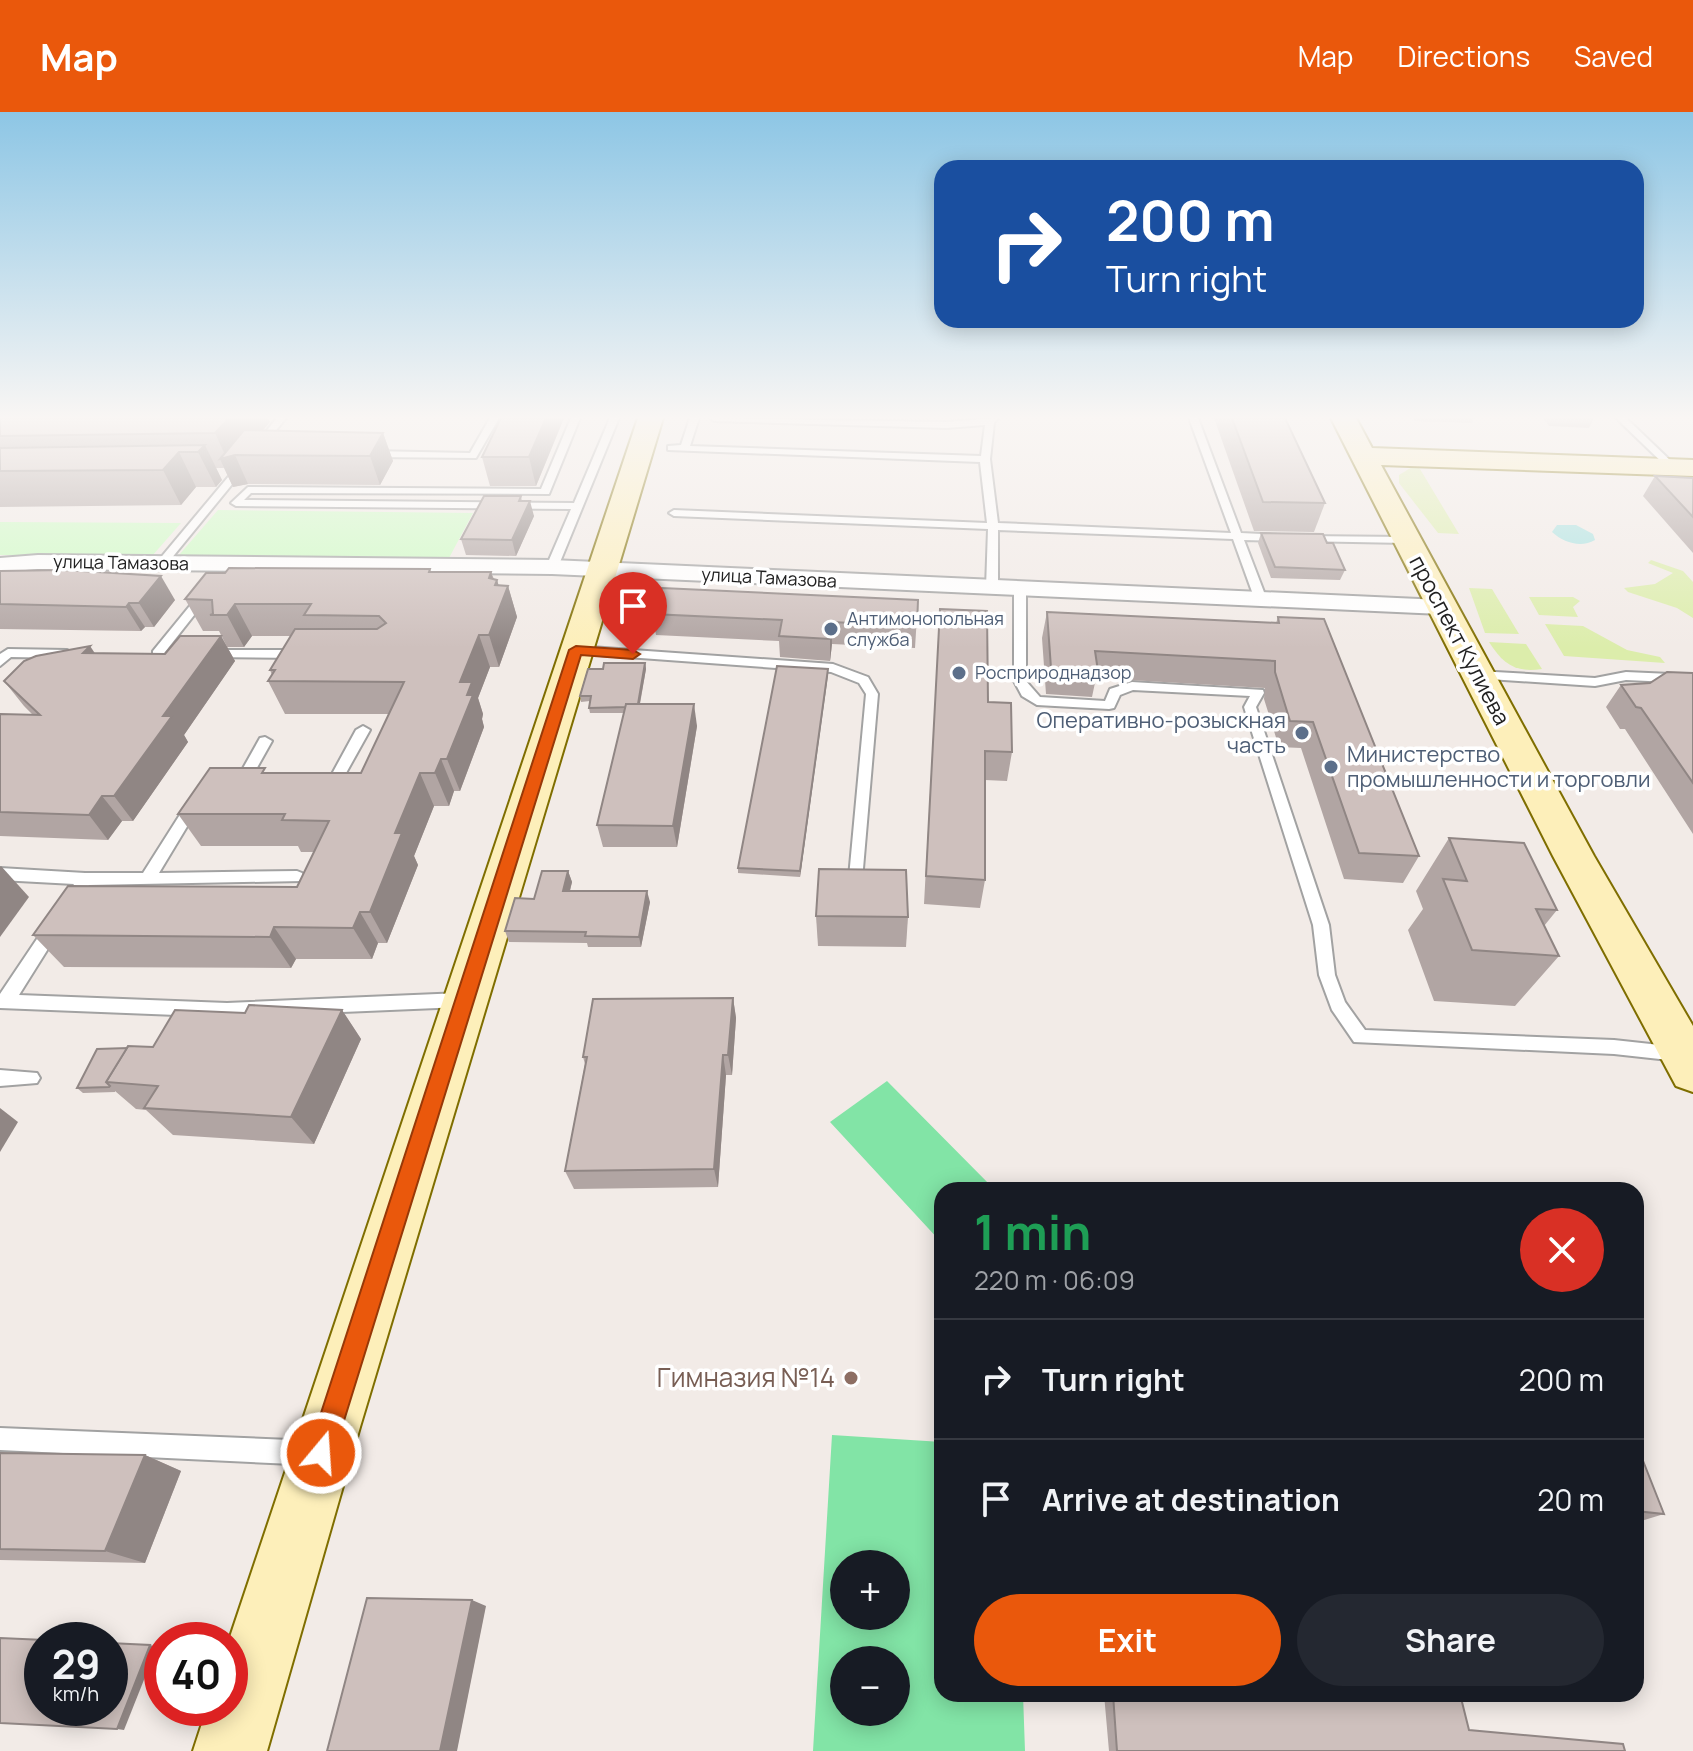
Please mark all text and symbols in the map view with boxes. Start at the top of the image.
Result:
text: Map [40,30,118,82]
text: Map [1298,37,1353,75]
text: Directions [1397,37,1530,75]
text: Saved [1574,37,1653,75]
text: 200 m [1106,181,1275,258]
icon: right [974,192,1078,296]
text: Turn right [1106,254,1267,303]
street label: улица Тамазова [53,549,189,575]
street label: проспект Кулиева [1403,550,1517,730]
street label: улица Тамазова [701,561,837,593]
pin [599,572,667,654]
icon: arrive [611,584,655,628]
place label: Антимонопольная служба [847,606,1004,651]
marker: Антимонопольная служба [822,620,840,638]
place label: Росприроднадзор [975,660,1132,684]
marker: Росприроднадзор [950,664,968,682]
place label: Оперативно-розыскная часть [1037,705,1286,760]
marker: Оперативно-розыскная часть [1293,724,1311,742]
place label: Министерство промышленности и торговли [1347,739,1651,794]
marker: Министерство промышленности и торговли [1322,758,1340,776]
text: 1 min [974,1199,1091,1264]
button: close [1520,1208,1604,1292]
text: 220 m · 06:09 [974,1262,1135,1298]
icon: right [974,1357,1018,1401]
place label: Гимназия №14 [657,1359,835,1395]
text: Turn right [1042,1359,1185,1400]
text: 200 m [1519,1359,1604,1400]
marker: Гимназия №14 [842,1369,860,1387]
position arrow [279,1411,363,1495]
icon: arrive [974,1477,1018,1521]
text: Arrive at destination [1042,1479,1340,1520]
text: 20 m [1537,1479,1604,1520]
map controls [830,1550,910,1726]
button: + [830,1550,910,1630]
button: Exit [974,1594,1281,1686]
button: Share [1297,1594,1604,1686]
speed limit sign: 40 [144,1622,248,1726]
text: 29 [52,1636,100,1691]
button: − [830,1646,910,1726]
text: km/h [53,1680,99,1707]

